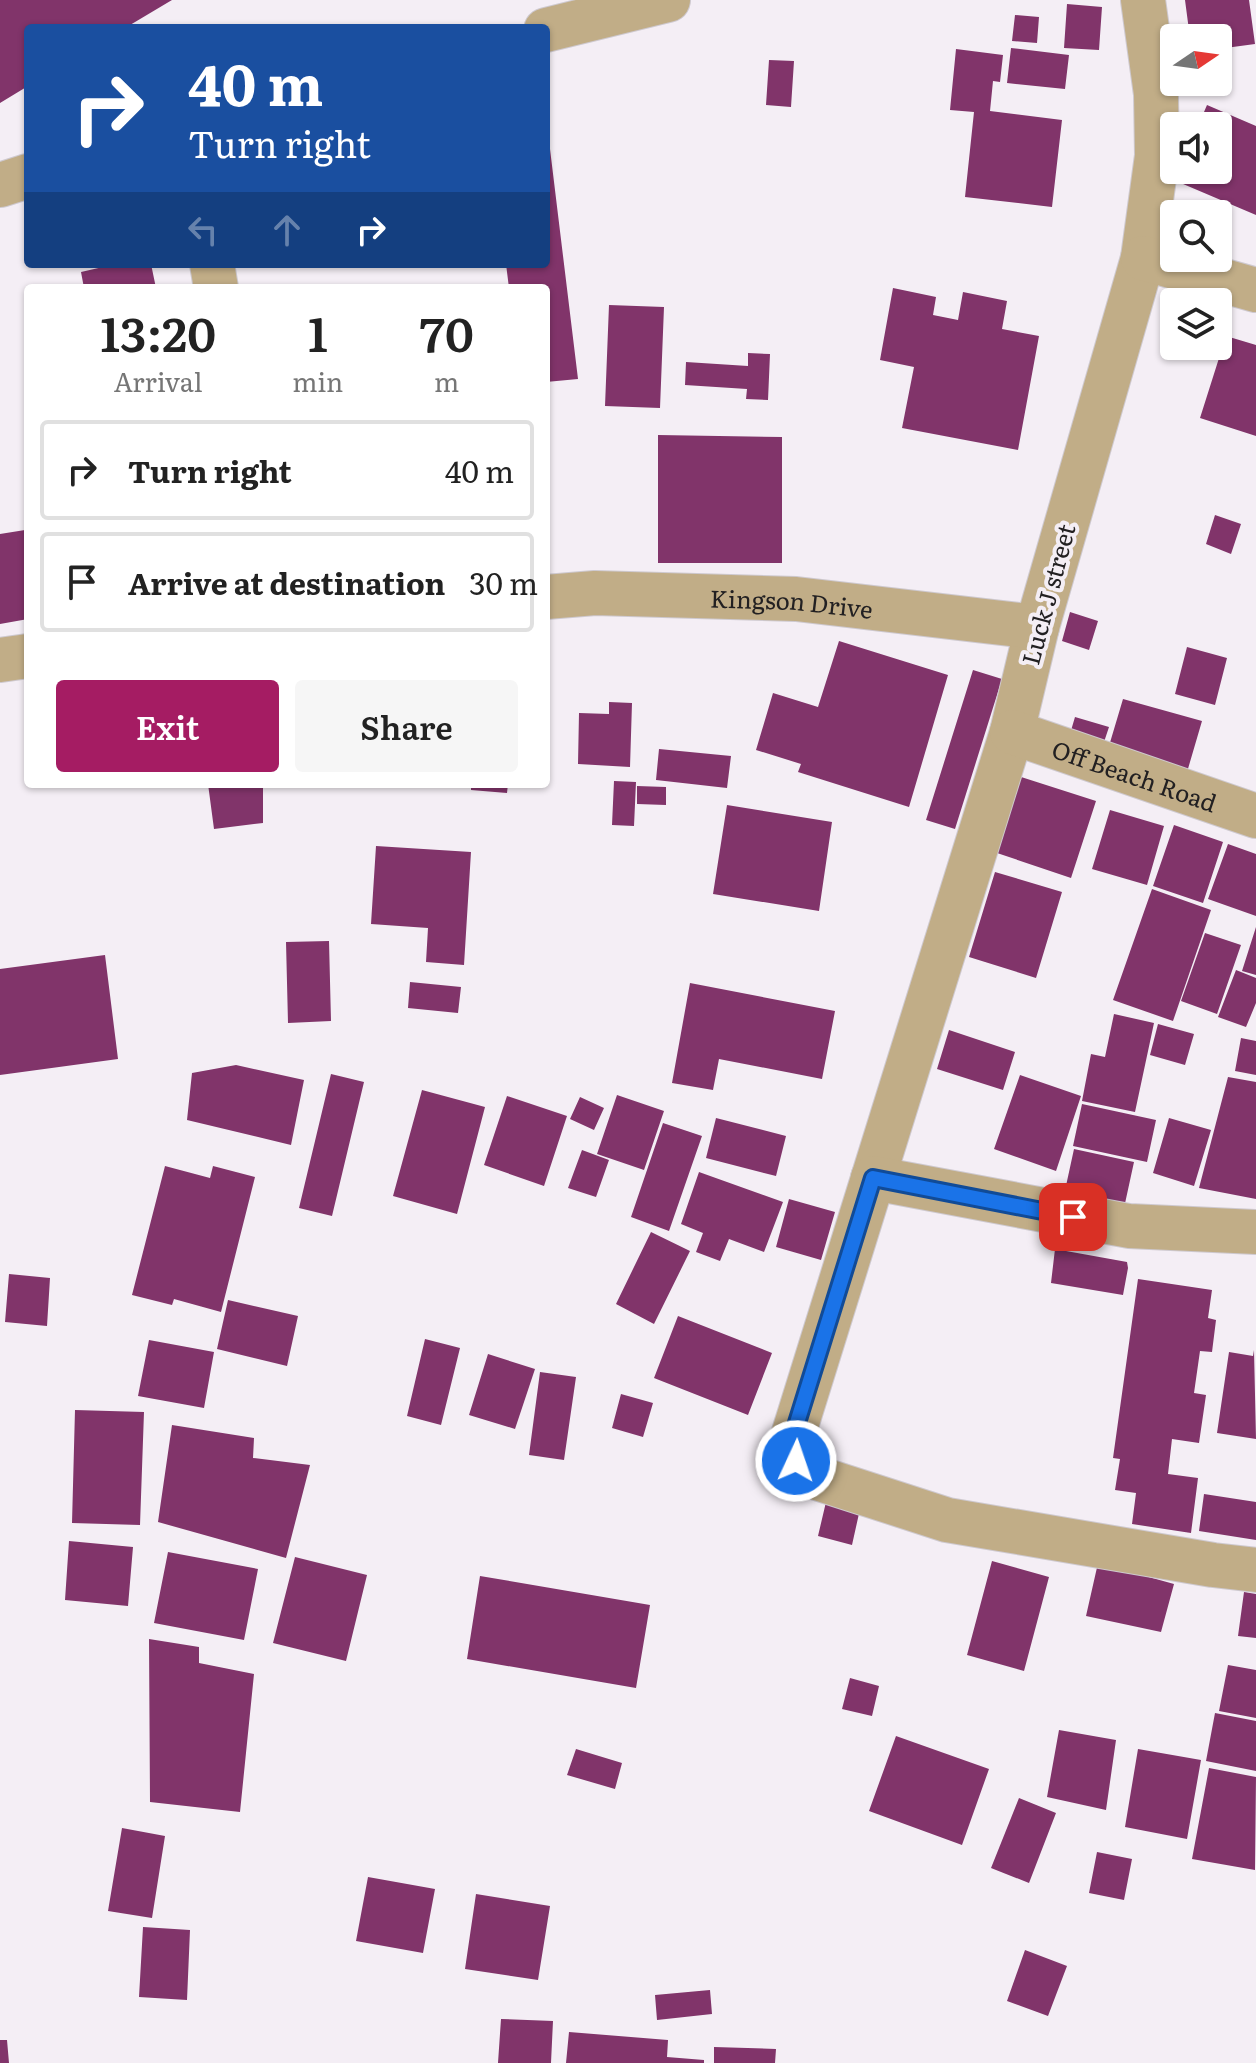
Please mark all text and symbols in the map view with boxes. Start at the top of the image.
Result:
north arrow [1160,24,1232,96]
map controls [1160,24,1232,360]
text: 40 m [188,40,323,123]
icon: right [56,56,160,160]
button: sound [1160,112,1232,184]
text: Turn right [188,116,371,169]
button: search [1160,200,1232,272]
icon: left [181,208,225,252]
icon: ahead [265,208,309,252]
icon: right [349,208,393,252]
button: layers [1160,288,1232,360]
text: 13:20 [100,296,216,367]
text: 1 [308,296,328,367]
text: 70 [420,296,474,367]
text: Arrival [114,361,203,400]
text: min [292,361,343,400]
text: m [434,361,459,400]
icon: right [60,448,104,492]
text: Turn right [128,448,292,492]
text: 40 m [445,448,514,492]
street label: Luck J street [1011,519,1083,668]
icon: arrive [60,560,104,604]
text: Arrive at destination [128,560,445,604]
text: 30 m [469,560,538,604]
street label: Kingson Drive [710,579,875,625]
button: Exit [56,680,279,772]
button: Share [295,680,518,772]
street label: Off Beach Road [1048,730,1222,819]
pin [1039,1183,1107,1251]
icon: arrive [1051,1195,1095,1239]
position arrow [754,1419,838,1503]

